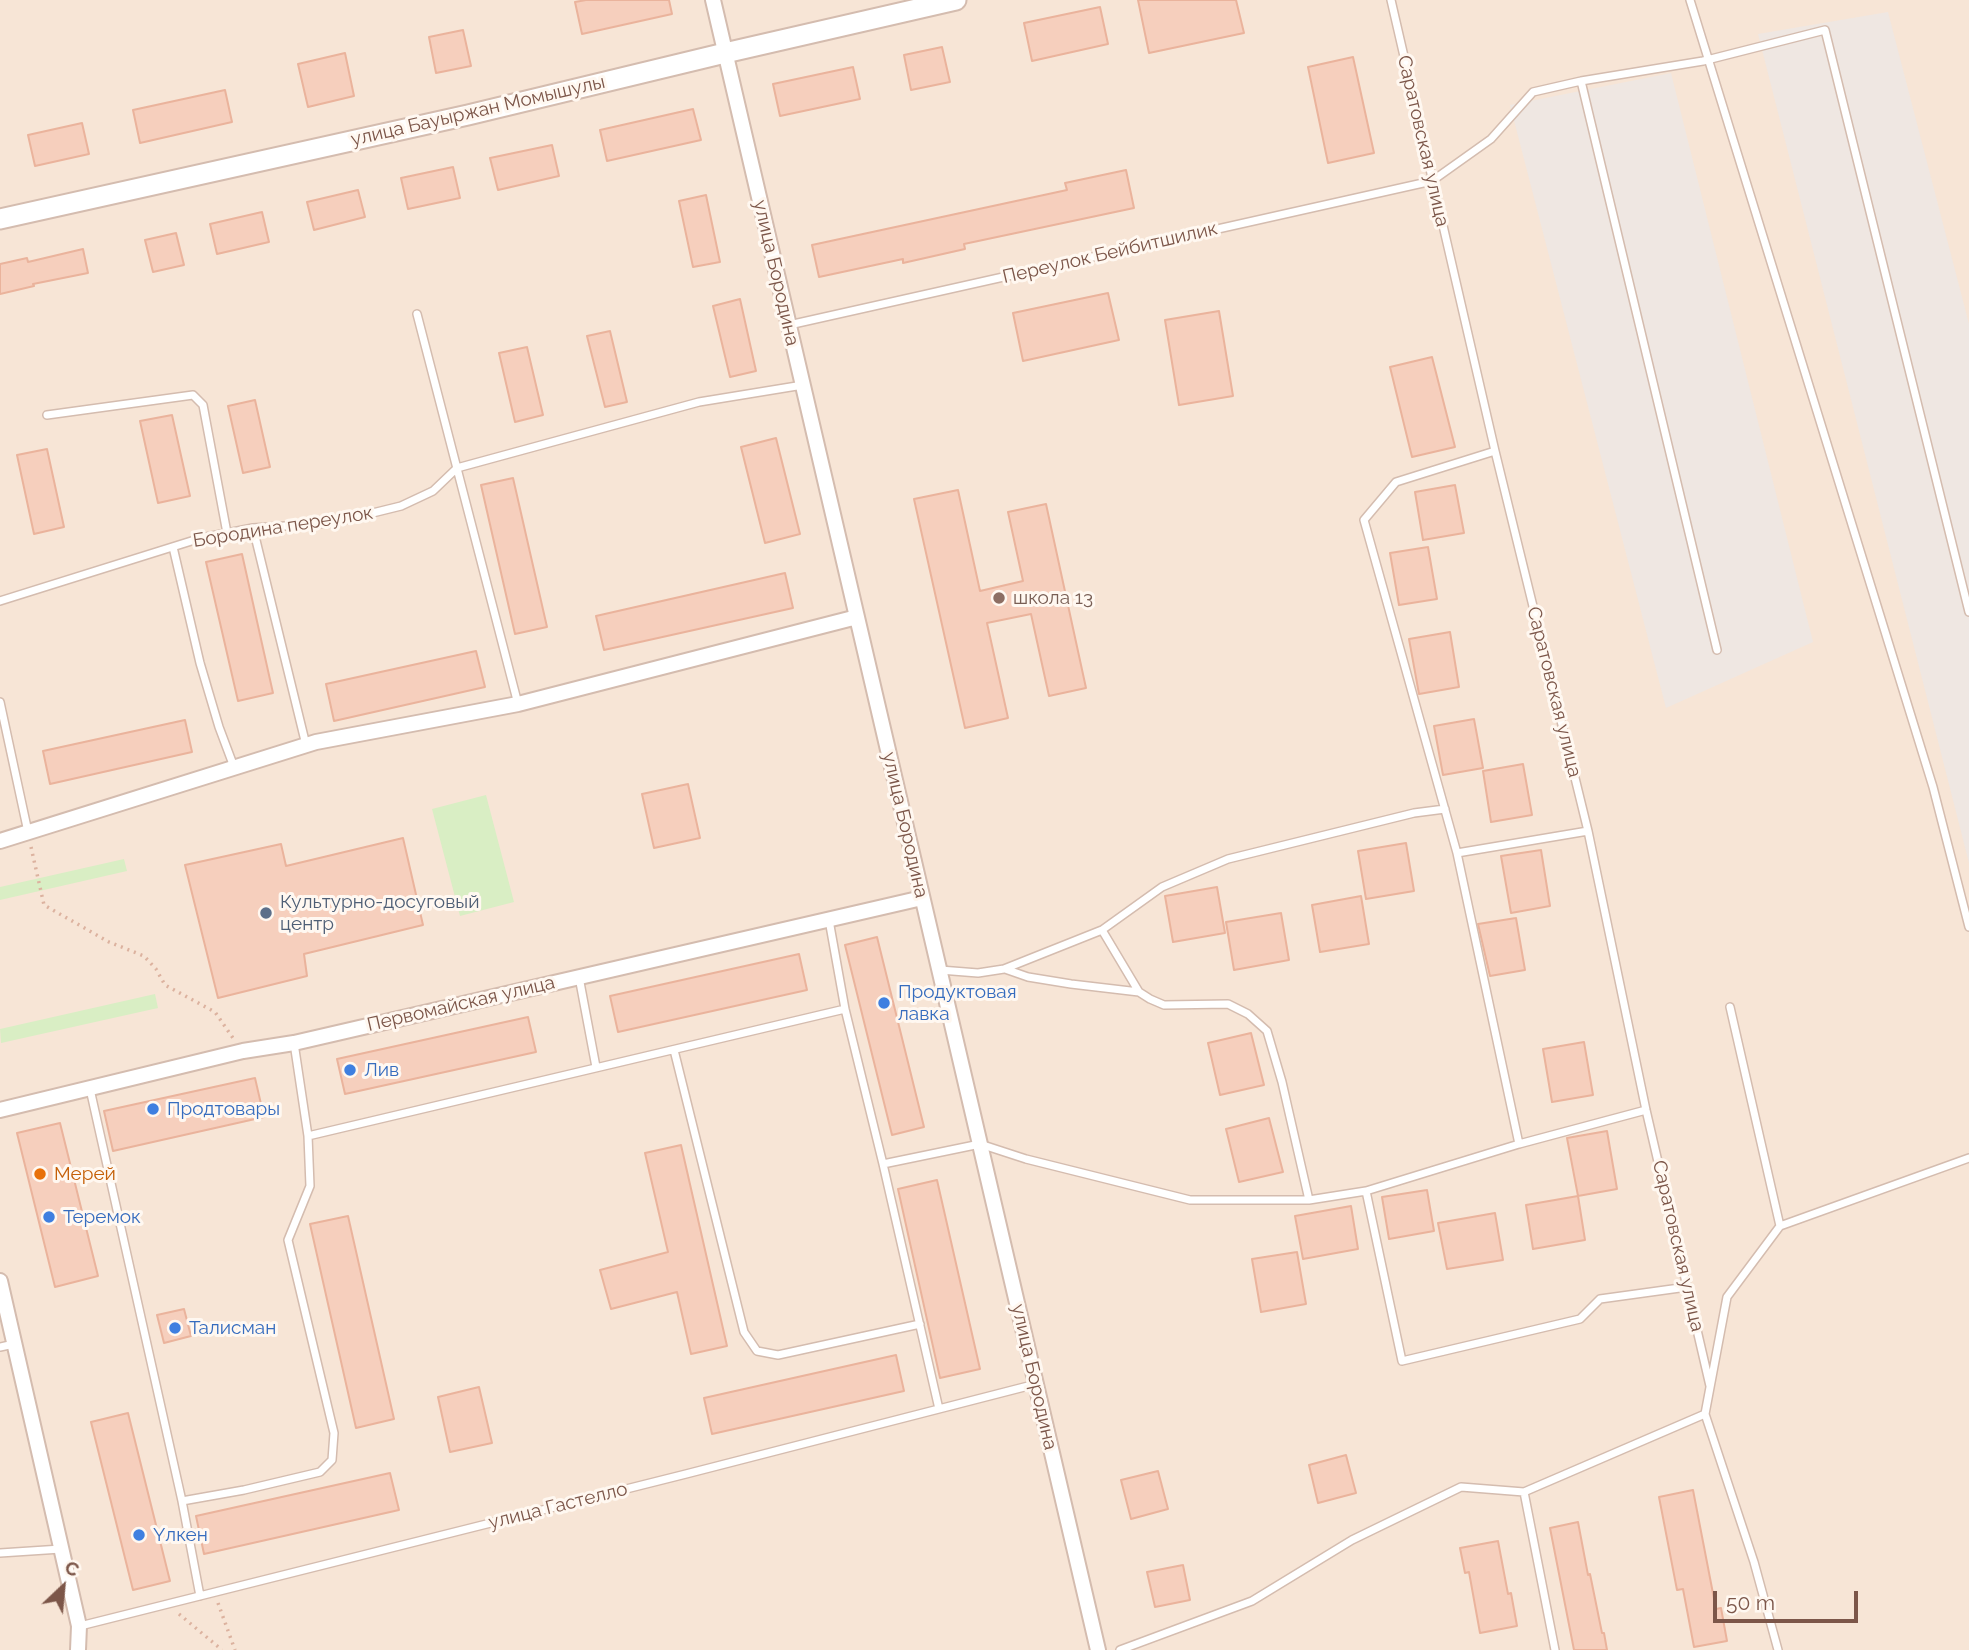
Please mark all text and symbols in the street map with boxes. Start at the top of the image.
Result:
street label: Саратовская улица [1392,53,1454,229]
street label: улица Бауыржан Момышулы [349,71,607,151]
street label: улица Бородина [748,198,804,348]
street label: Переулок Бейбитшилик [1000,217,1220,289]
street label: Бородина переулок [191,501,375,553]
place label: школа 13 [1013,587,1093,609]
marker: школа 13 [991,590,1007,606]
street label: Саратовская улица [1522,604,1586,780]
street label: улица Бородина [877,750,933,900]
place label: Культурно-досуговый центр [280,891,479,935]
marker: Культурно-досуговый центр [258,905,274,921]
street label: Первомайская улица [365,971,557,1037]
place label: Продуктовая лавка [898,981,1017,1025]
marker: Продуктовая лавка [876,995,892,1011]
place label: Лив [364,1059,399,1081]
marker: Лив [342,1062,358,1078]
place label: Продтовары [167,1098,280,1120]
marker: Продтовары [145,1101,161,1117]
street label: Саратовская улица [1647,1158,1709,1334]
place label: Мерей [54,1163,116,1185]
marker: Мерей [32,1166,48,1182]
place label: Теремок [63,1206,141,1228]
marker: Теремок [41,1209,57,1225]
street label: улица Бородина [1006,1302,1062,1452]
place label: Талисман [189,1317,276,1339]
marker: Талисман [167,1320,183,1336]
street label: улица Гастелло [486,1478,630,1534]
place label: Yлкен [153,1524,208,1546]
marker: Yлкен [131,1527,147,1543]
north arrow [28,1552,98,1622]
text: С [62,1555,83,1581]
scale bar [1717,1576,1862,1620]
text: 50 m [1726,1590,1775,1615]

